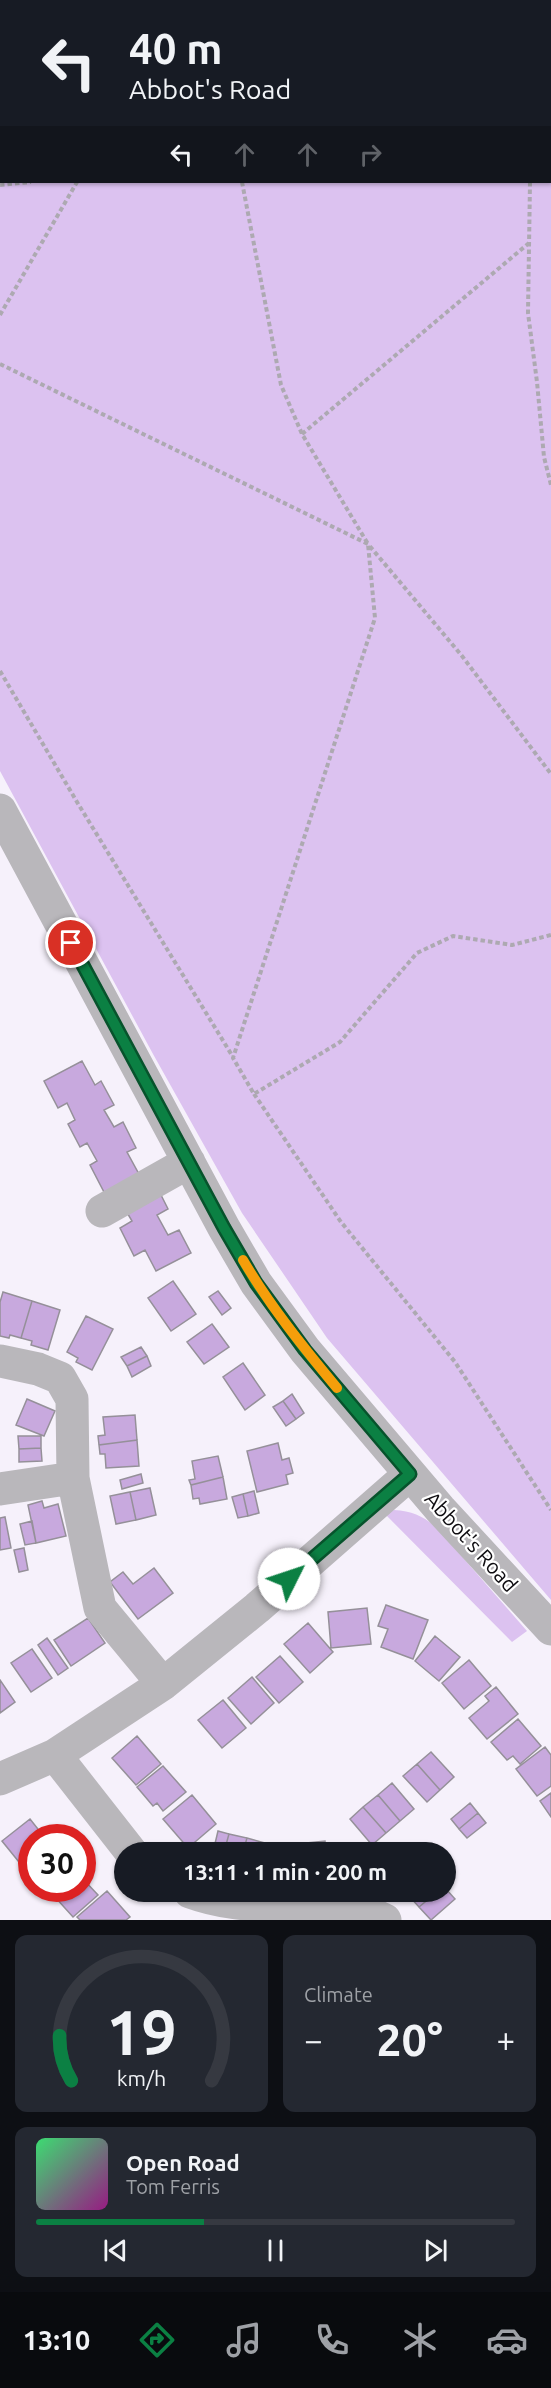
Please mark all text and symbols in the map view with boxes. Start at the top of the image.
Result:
icon: left [30,24,108,102]
text: 40 m [129,25,223,72]
text: Abbot's Road [129,74,291,104]
icon: left [165,138,198,171]
icon: ahead [228,138,261,171]
icon: ahead [291,138,324,171]
icon: right [354,138,387,171]
pin [45,917,96,968]
icon: arrive [54,926,87,959]
street label: Abbot's Road [421,1486,523,1596]
position arrow [257,1547,321,1611]
speed limit sign: 30 [18,1824,96,1902]
text: 13:11 · 1 min · 200 m [183,1859,387,1884]
text: Climate [304,1983,373,2006]
text: 19 [106,1997,177,2067]
text: 20° [376,2014,443,2065]
text: − [304,2021,323,2058]
text: + [496,2021,515,2058]
text: km/h [117,2066,166,2090]
text: Open Road [126,2150,240,2175]
text: Tom Ferris [126,2175,220,2198]
icon: previous [99,2234,132,2267]
icon: pause [259,2234,292,2267]
icon: next [419,2234,452,2267]
icon: directions [136,2319,178,2361]
icon: music [223,2319,265,2361]
icon: phone [311,2319,353,2361]
icon: climate [399,2319,441,2361]
icon: car [486,2319,528,2361]
text: 13:10 [23,2325,90,2355]

